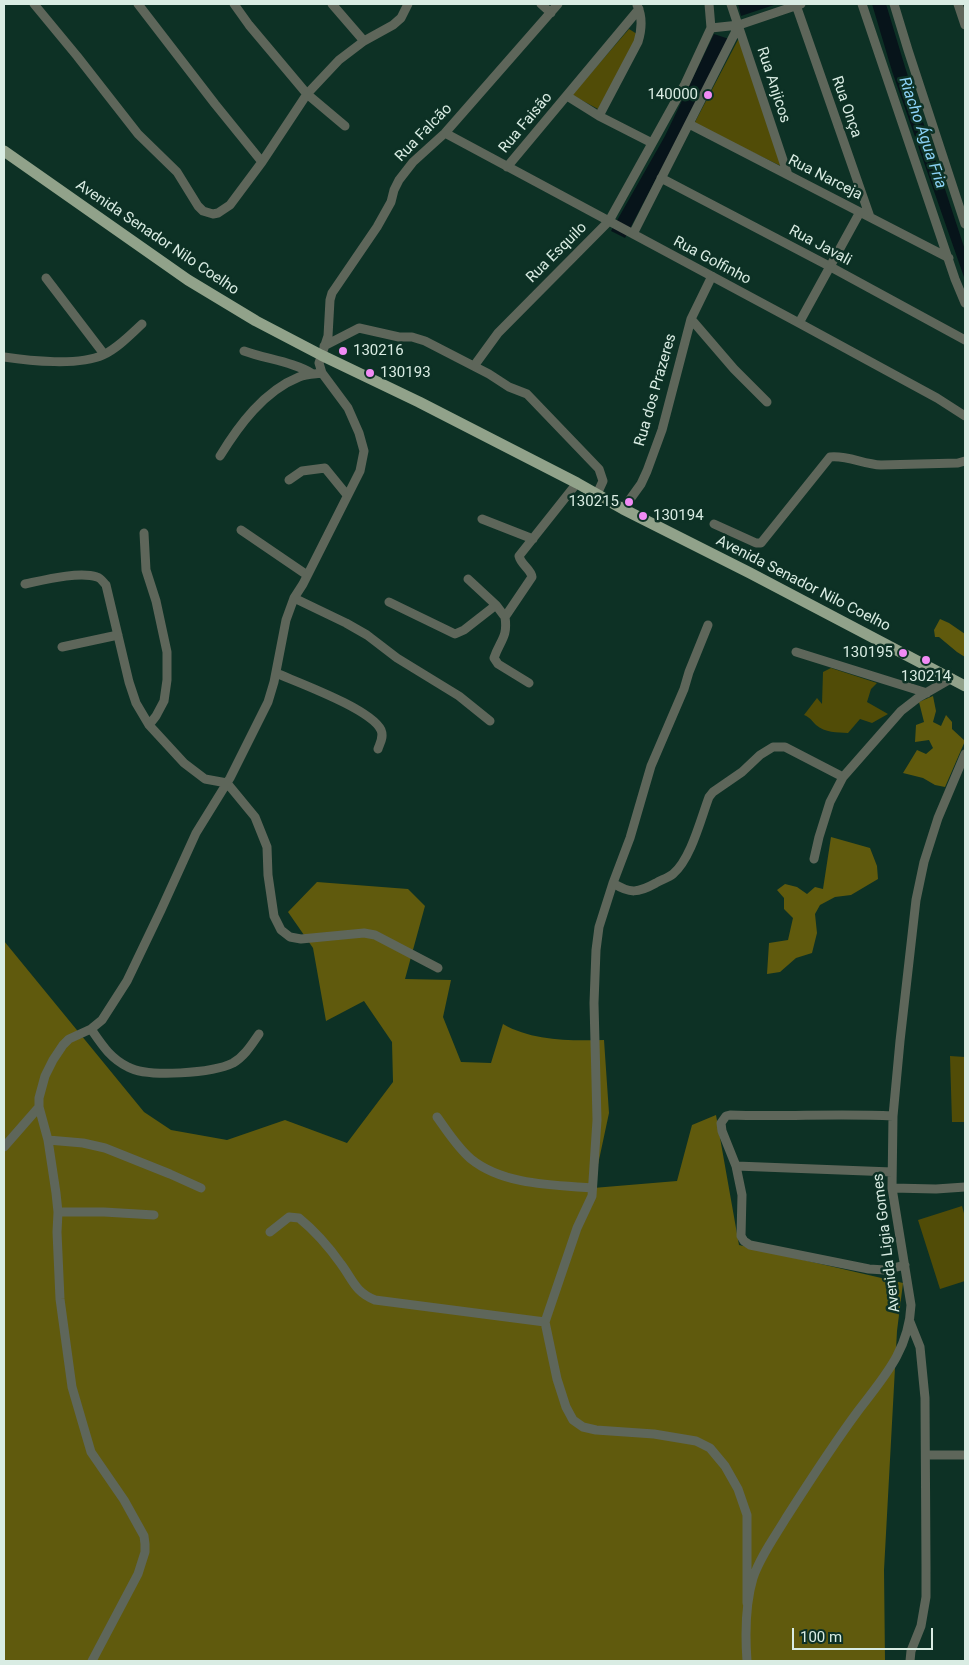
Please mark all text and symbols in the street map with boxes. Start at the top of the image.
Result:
street label: Rua Anjicos [752,45,794,125]
street label: Rua Onça [827,74,865,140]
water label: Riacho Água Fria [894,75,950,191]
place label: 140000 [647,86,698,104]
street label: Rua Faisão [495,89,557,157]
marker: 140000 [702,89,714,101]
street label: Rua Falcão [392,100,456,166]
street label: Rua Narceja [785,152,865,204]
street label: Avenida Senador Nilo Coelho [72,177,242,299]
street label: Rua Esquilo [523,219,591,287]
street label: Rua Javali [786,222,854,270]
street label: Rua Golfinho [670,233,754,289]
street label: Rua dos Prazeres [631,332,681,448]
place label: 130216 [353,342,404,360]
marker: 130216 [337,345,349,357]
place label: 130193 [380,364,431,382]
marker: 130193 [364,367,376,379]
place label: 130215 [568,493,619,511]
marker: 130215 [623,496,635,508]
place label: 130194 [653,507,704,525]
marker: 130194 [637,510,649,522]
street label: Avenida Senador Nilo Coelho [713,532,893,636]
place label: 130195 [842,644,893,662]
marker: 130195 [897,647,909,659]
marker: 130214 [920,654,932,666]
place label: 130214 [901,668,951,686]
street label: Avenida Ligia Gomes [870,1172,904,1314]
scale bar [794,1618,935,1650]
text: 100 m [800,1628,842,1646]

